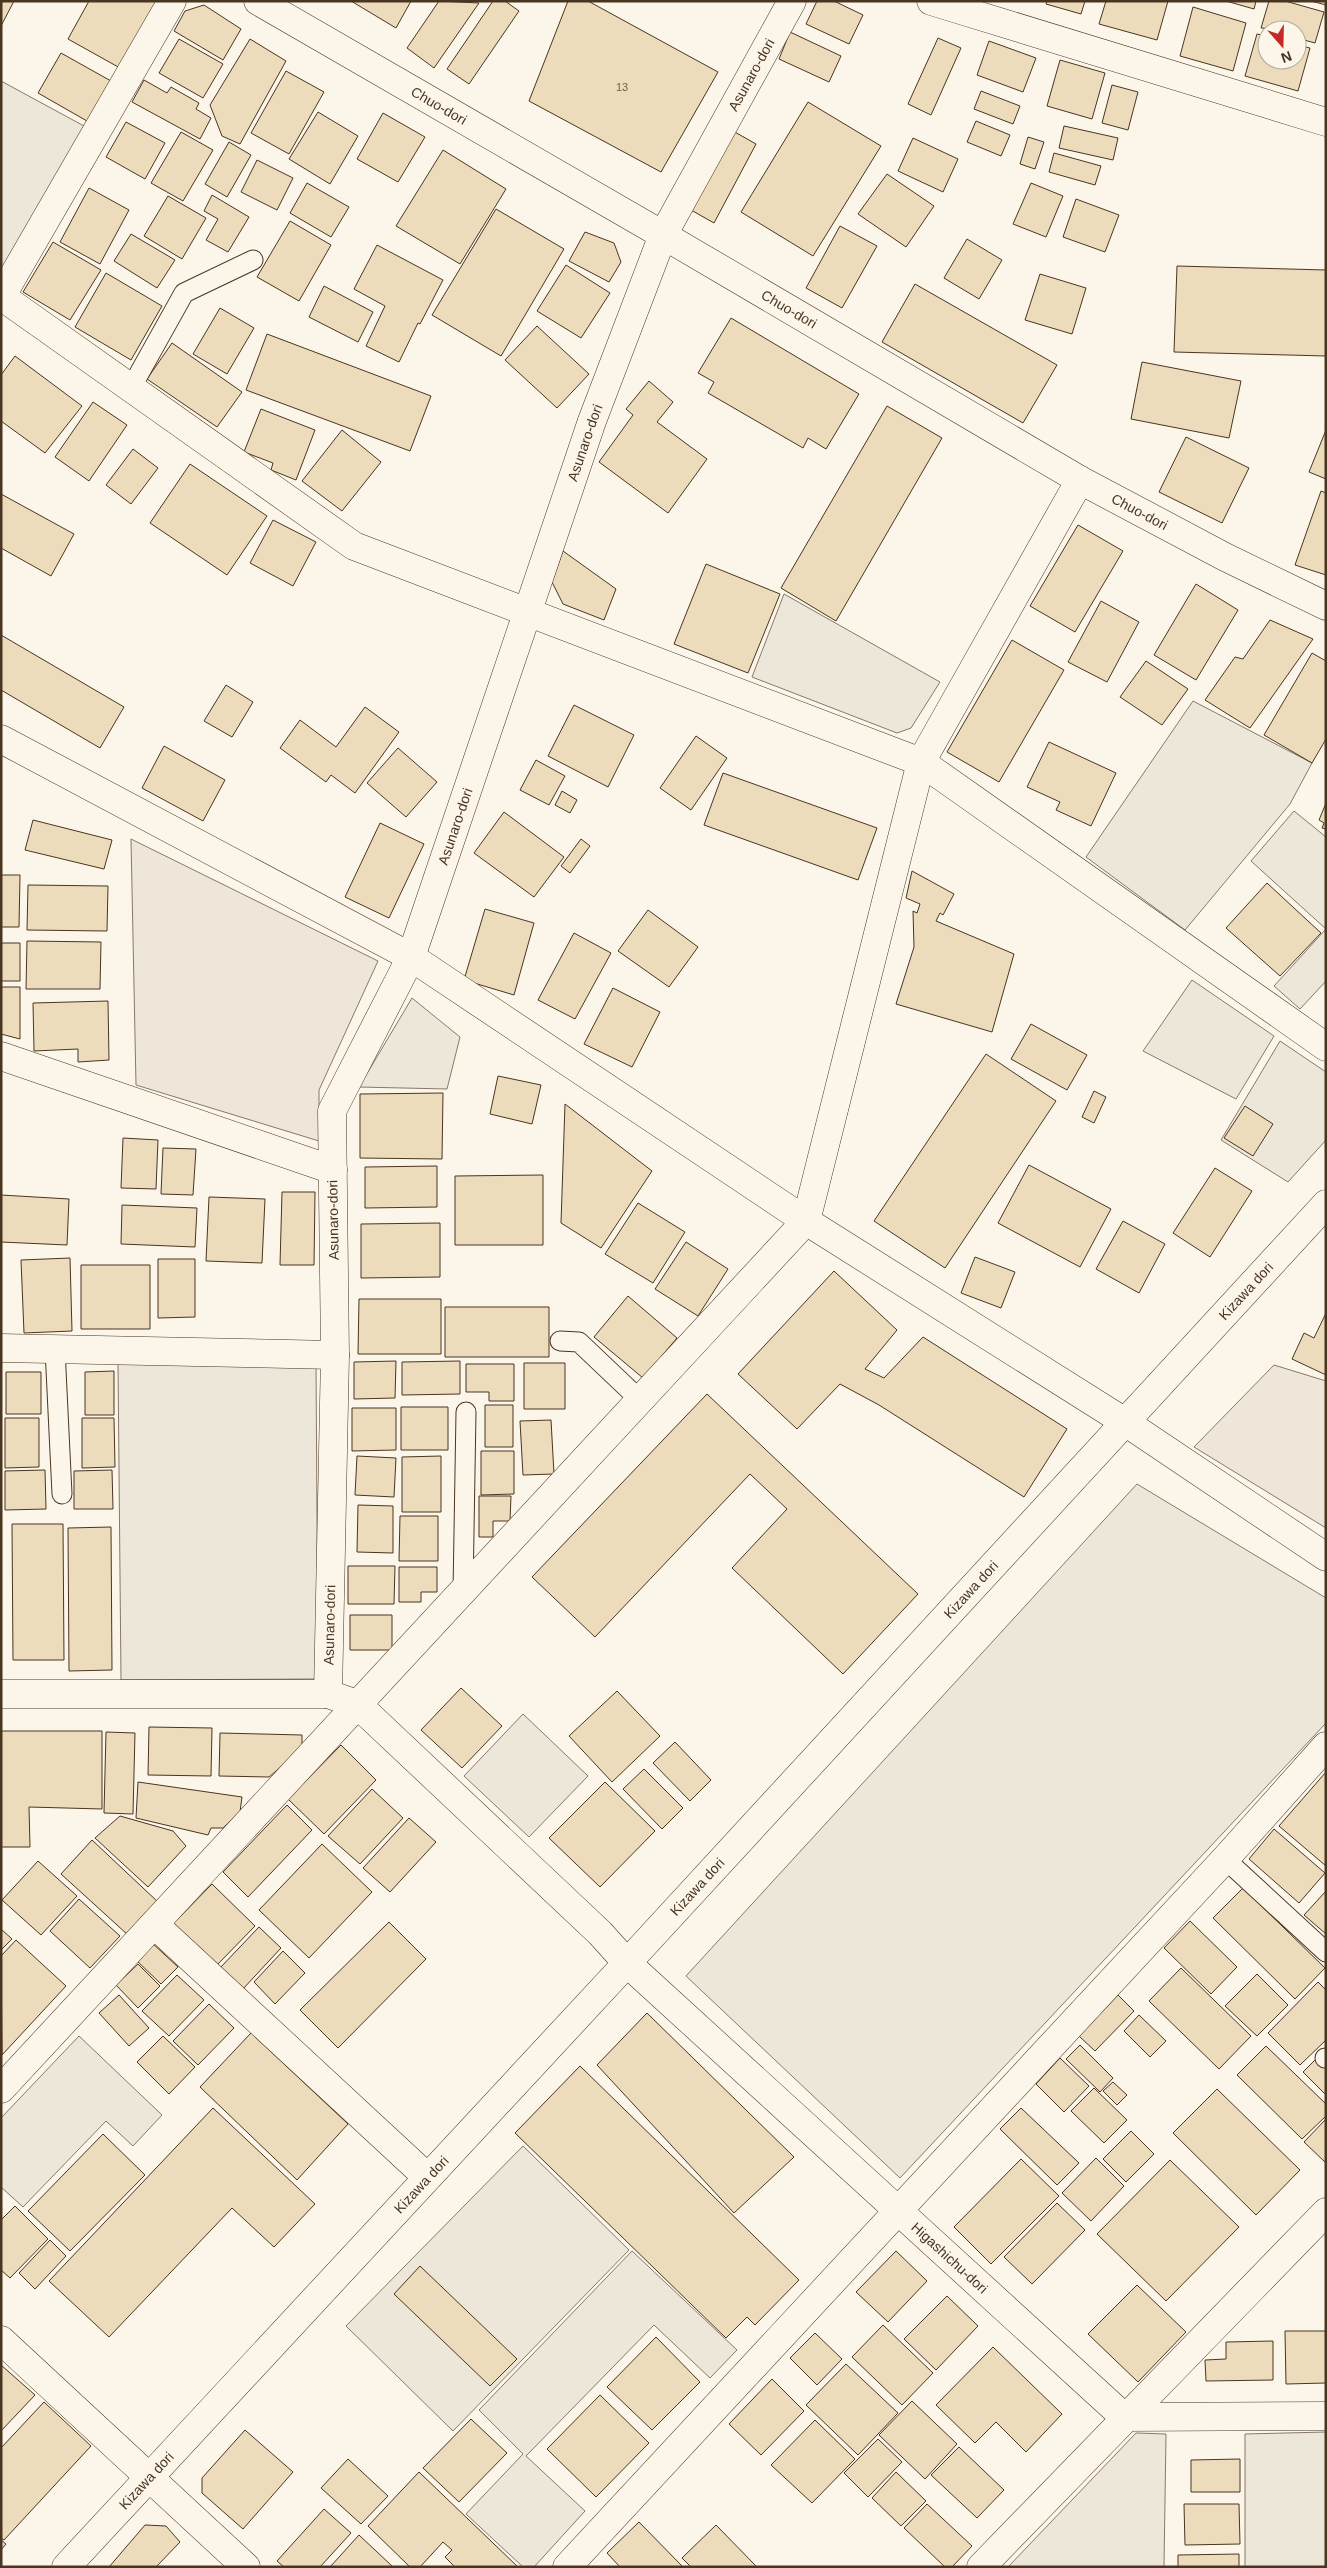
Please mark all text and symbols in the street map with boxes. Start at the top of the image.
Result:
north arrow [1257,20,1307,70]
street label: Asunaro-dori [725,36,778,114]
text: N [1279,48,1294,66]
house number: 13 [616,81,628,93]
street label: Chuo-dori [408,83,470,128]
street label: Chuo-dori [759,287,820,332]
street label: Asunaro-dori [564,402,606,483]
street label: Chuo-dori [1109,490,1171,533]
street label: Asunaro-dori [435,786,476,867]
street label: Asunaro-dori [324,1180,342,1260]
street label: Kizawa dori [1216,1259,1276,1323]
street label: Kizawa dori [940,1558,1001,1622]
street label: Asunaro-dori [321,1585,338,1665]
street label: Kizawa dori [667,1855,728,1919]
street label: Kizawa dori [391,2153,452,2217]
street label: Higashichu-dori [908,2219,991,2297]
street label: Kizawa dori [116,2449,177,2513]

